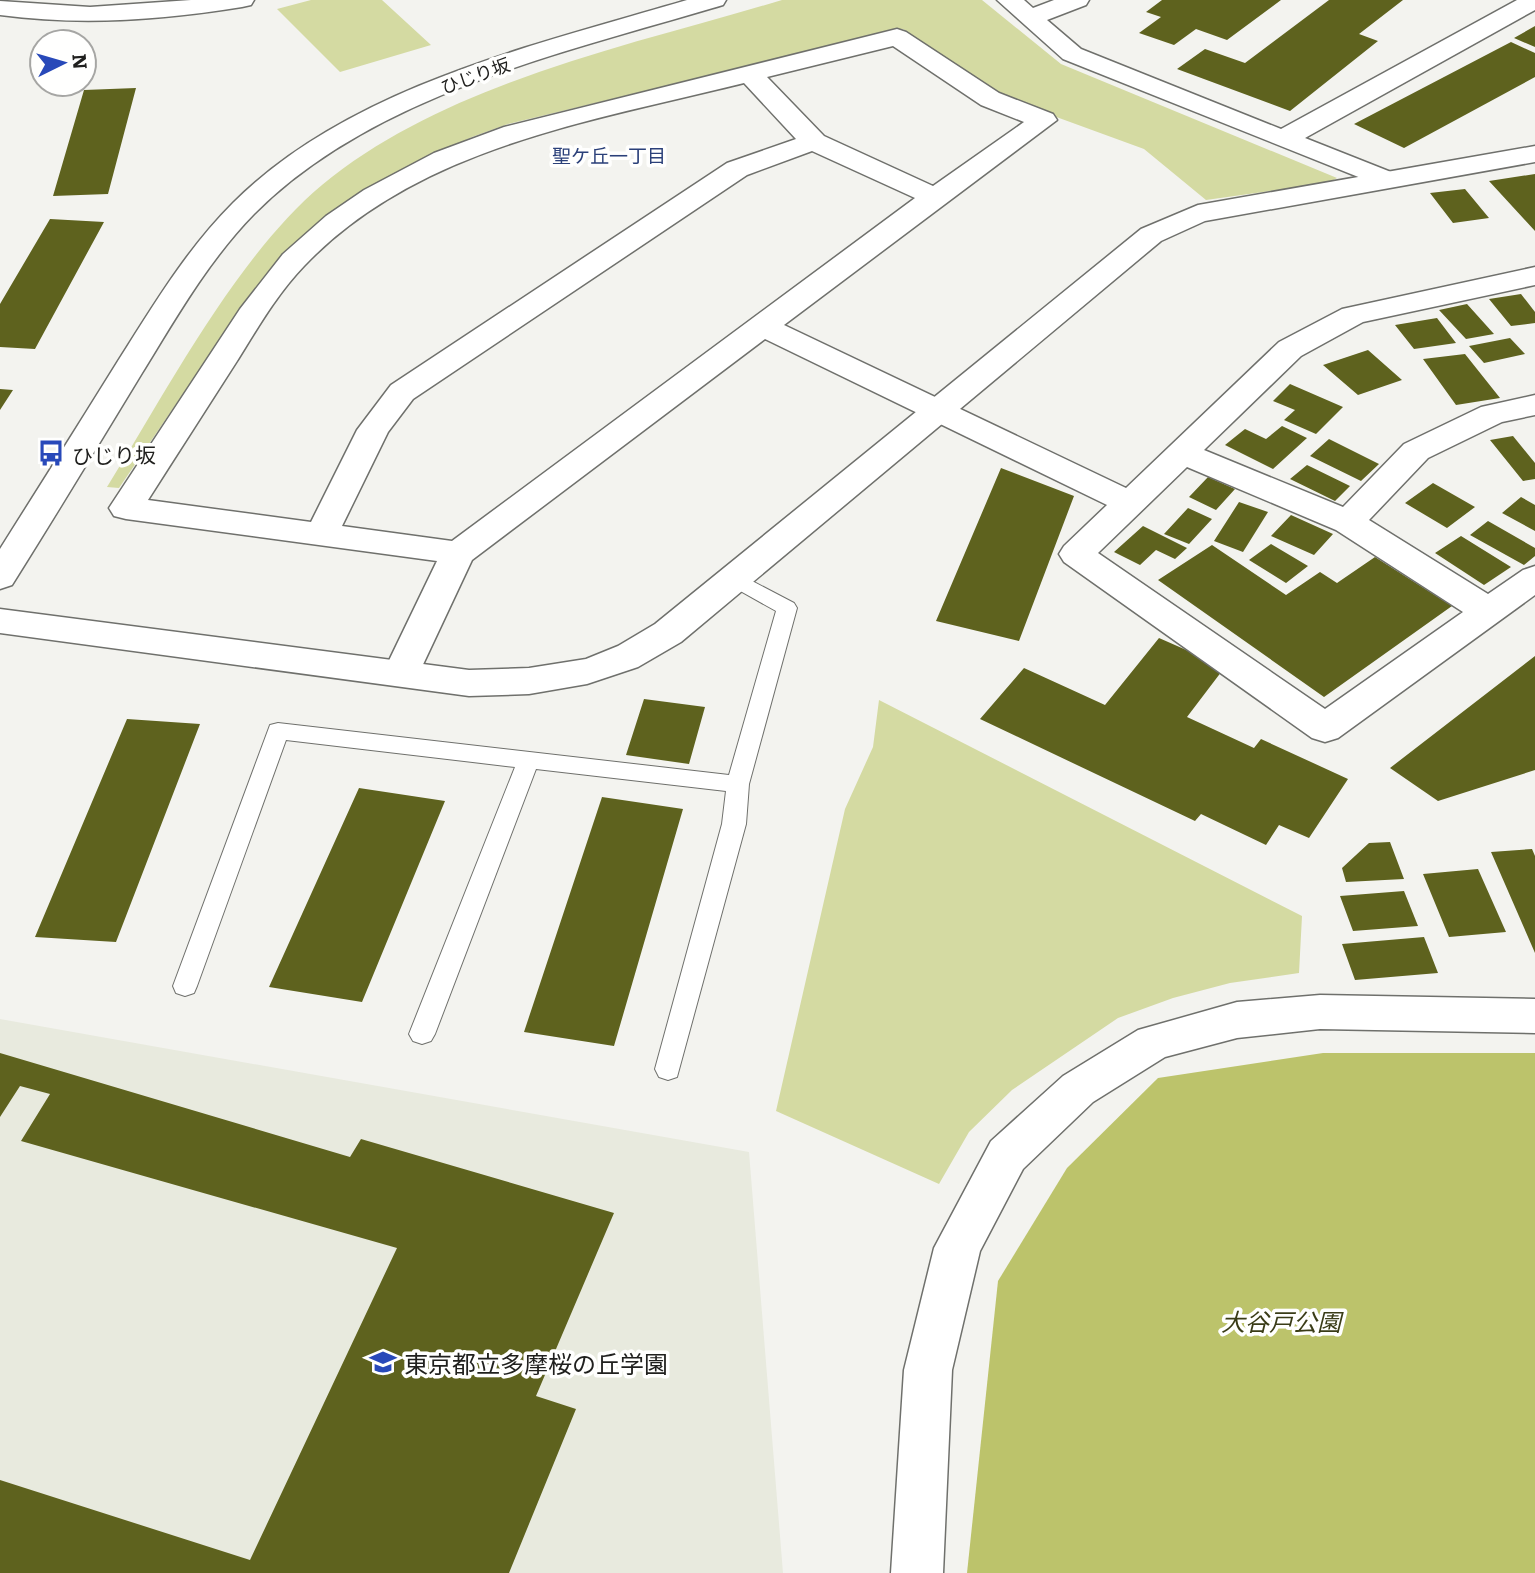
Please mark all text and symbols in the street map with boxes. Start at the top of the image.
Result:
north arrow [28,28,98,98]
street label: ひじり坂 [437,50,513,100]
text: N [66,52,96,71]
district label: 聖ケ丘一丁目 [552,141,666,169]
bus stop icon: ひじり坂 [36,438,66,468]
place label: ひじり坂 [72,438,156,469]
park label: 大谷戸公園 [1221,1303,1344,1338]
place label: 東京都立多摩桜の丘学園 [404,1345,668,1380]
school or university icon: 東京都立多摩桜の丘学園 [368,1347,398,1377]

